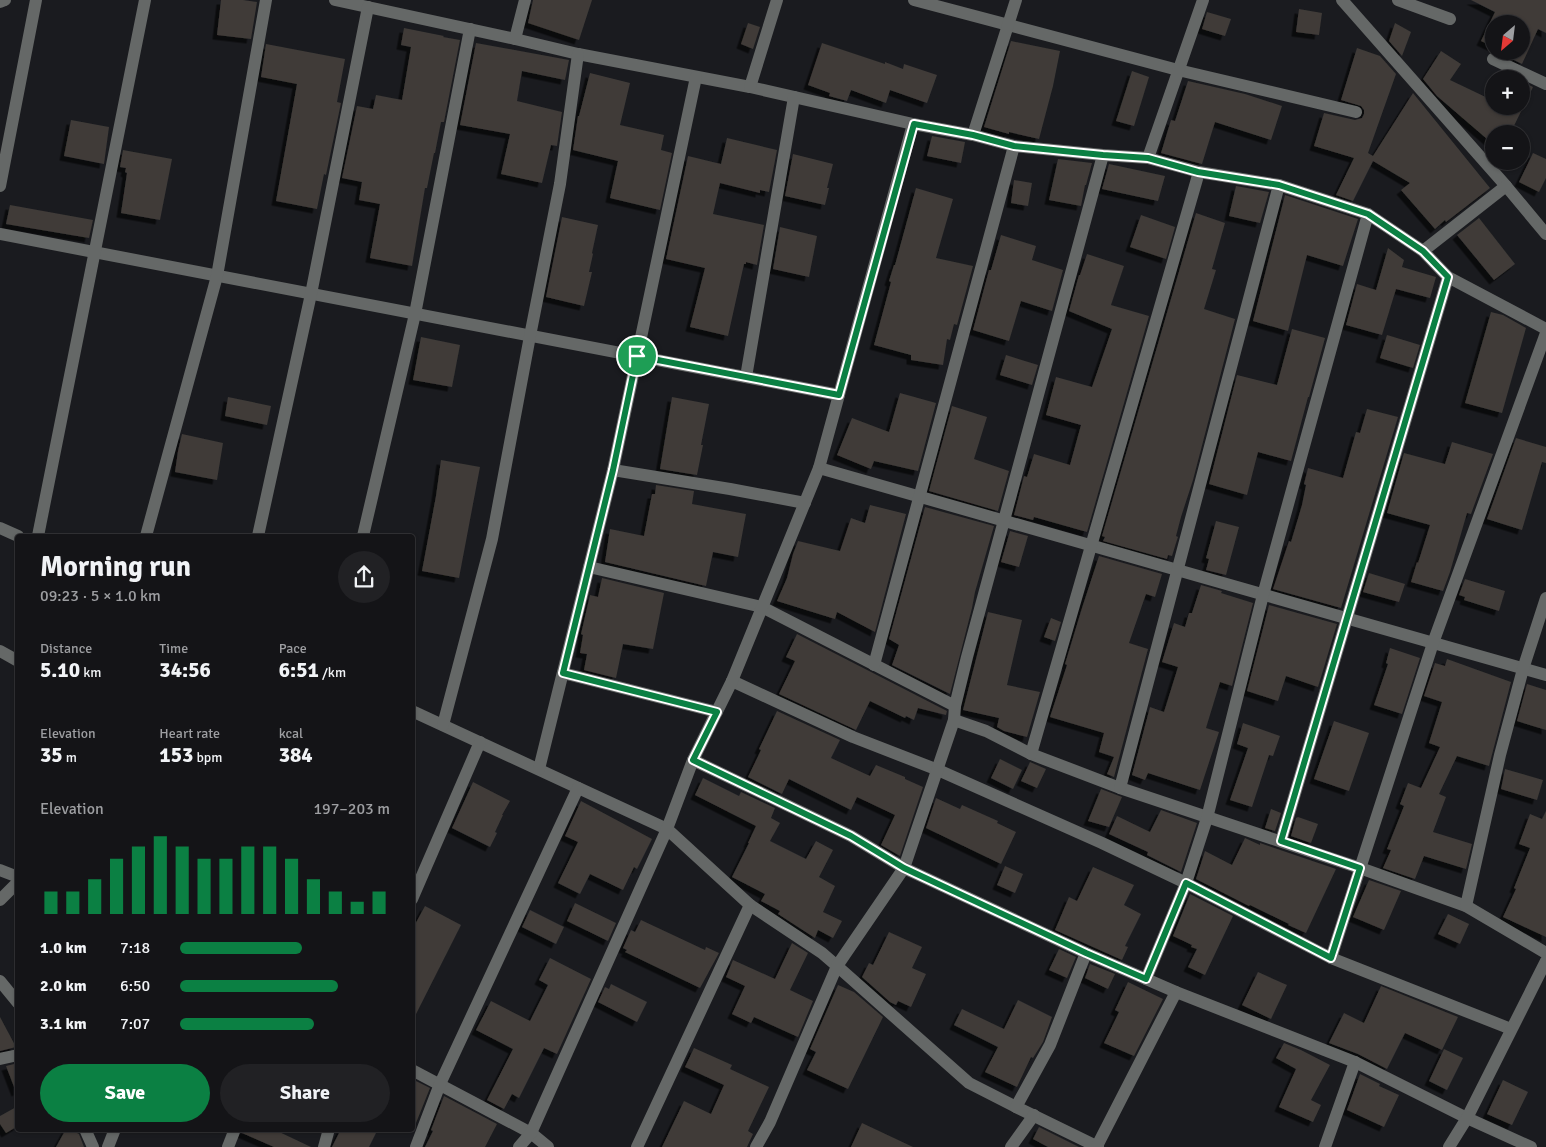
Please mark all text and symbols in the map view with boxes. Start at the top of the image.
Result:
north arrow [1485,15,1530,60]
map controls [1485,15,1530,170]
button: + [1485,70,1530,115]
button: − [1485,125,1530,170]
pin [616,335,658,377]
icon: arrive [623,342,651,370]
text: Morning run [40,550,191,584]
button: share [338,551,390,603]
text: 09:23 · 5 × 1.0 km [40,586,161,606]
text: Distance [40,640,92,657]
text: Time [159,640,188,657]
text: Pace [279,640,307,657]
text: 5.10 [40,657,80,683]
text: 34:56 [159,657,211,683]
text: 6:51 [279,657,319,683]
text: km [80,664,101,681]
text: /km [319,664,346,681]
text: Elevation [40,725,96,742]
text: Heart rate [159,725,220,742]
text: kcal [279,725,303,742]
text: 35 [40,742,63,768]
text: 153 [159,742,193,768]
text: 384 [279,742,313,768]
text: m [63,749,77,766]
text: bpm [193,749,222,766]
text: Elevation [40,799,104,819]
text: 197–203 m [313,799,390,819]
text: 1.0 km [40,938,87,958]
text: 7:18 [120,938,150,958]
text: 2.0 km [40,976,87,996]
text: 6:50 [120,976,150,996]
text: 3.1 km [40,1014,87,1034]
text: 7:07 [120,1014,150,1034]
button: Save [40,1064,210,1122]
button: Share [220,1064,390,1122]

